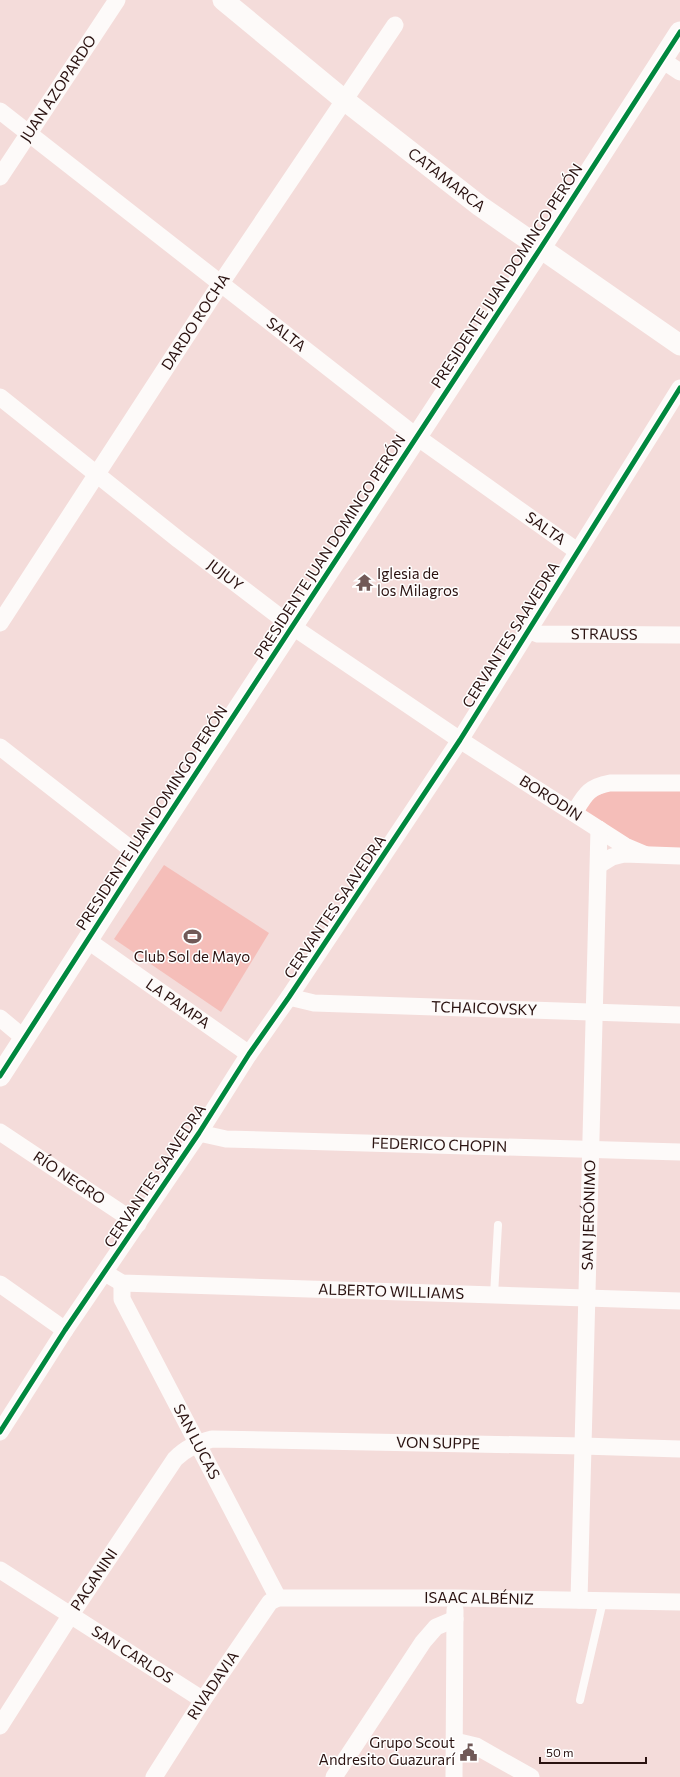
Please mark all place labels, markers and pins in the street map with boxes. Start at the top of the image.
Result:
place label: Iglesia de los Milagros [377,564,459,599]
temple icon: Iglesia de los Milagros [354,573,374,593]
sports icon: Club Sol de Mayo [182,926,202,946]
place label: Club Sol de Mayo [134,947,250,965]
place label: Grupo Scout Andresito Guazurarí [319,1733,456,1768]
public building icon: Grupo Scout Andresito Guazurarí [458,1742,478,1762]

